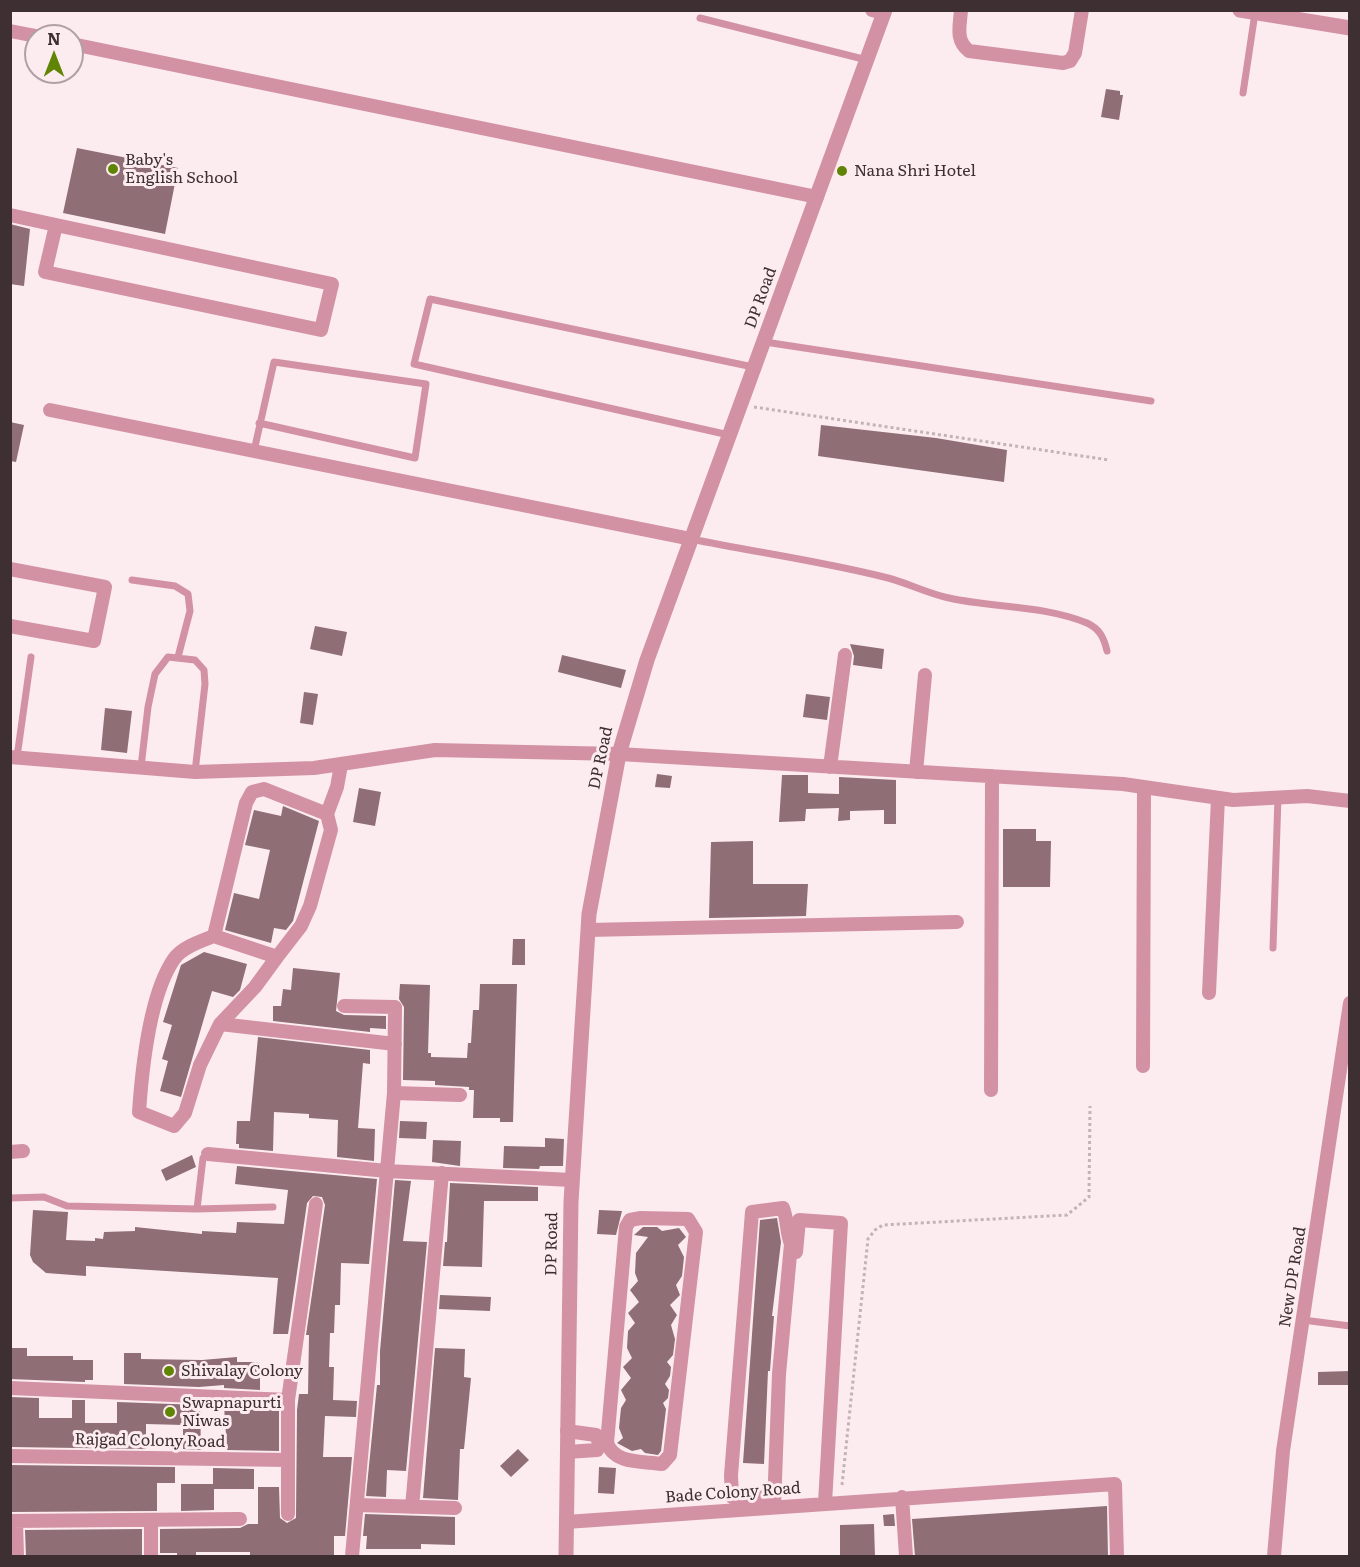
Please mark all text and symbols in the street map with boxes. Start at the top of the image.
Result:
north arrow [24,24,84,84]
text: N [47,26,61,50]
place label: Baby's English School [125,150,238,188]
place label: Nana Shri Hotel [854,161,976,181]
marker: Baby's English School [106,162,120,176]
marker: Nana Shri Hotel [835,164,849,178]
street label: DP Road [741,265,781,331]
street label: DP Road [585,725,617,791]
street label: DP Road [542,1212,562,1276]
street label: New DP Road [1276,1225,1310,1329]
place label: Shivalay Colony [181,1361,303,1381]
marker: Shivalay Colony [162,1364,176,1378]
place label: Swapnapurti Niwas [182,1393,282,1431]
marker: Swapnapurti Niwas [163,1405,177,1419]
street label: Rajgad Colony Road [75,1430,225,1452]
street label: Bade Colony Road [665,1479,801,1507]

